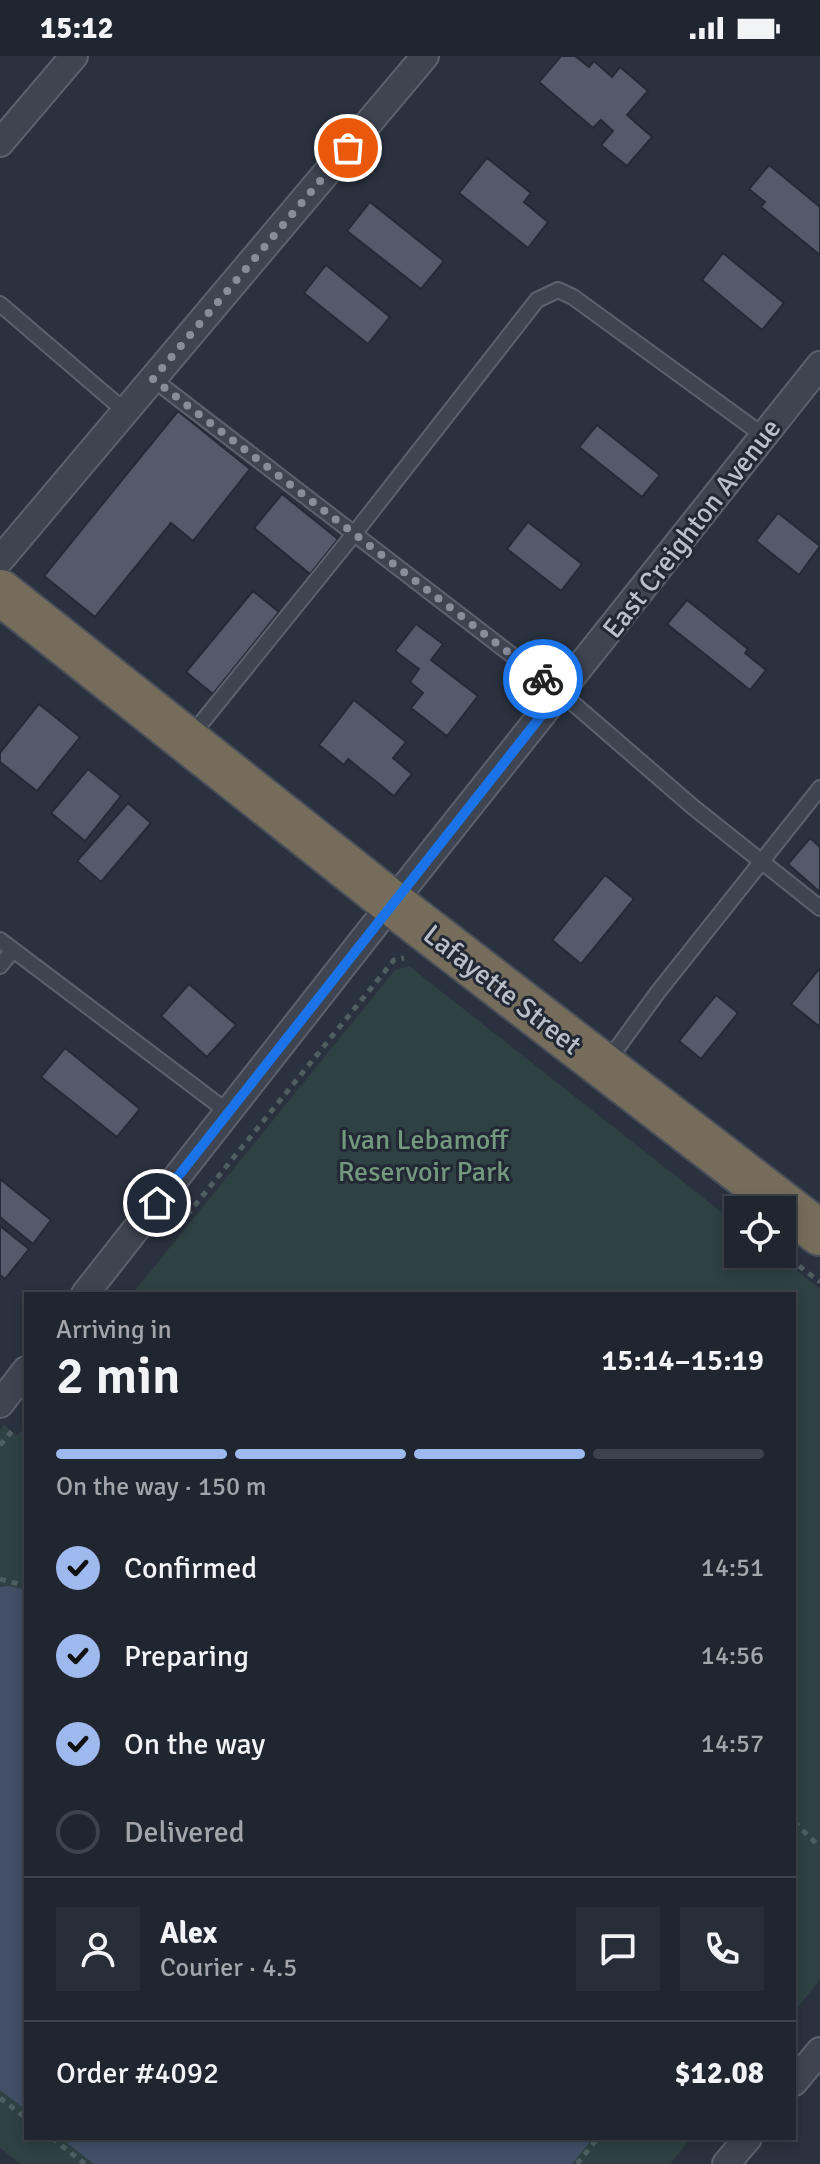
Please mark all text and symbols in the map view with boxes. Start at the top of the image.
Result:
text: 15:12 [40,10,114,47]
pin [314,114,382,182]
icon: bag [326,126,370,170]
street label: East Creighton Avenue [595,412,788,645]
courier [503,639,583,719]
icon: bike [521,657,565,701]
street label: Lafayette Street [417,918,588,1062]
park label: Ivan Lebamoff Reservoir Park [338,1123,510,1189]
pin [123,1169,191,1237]
icon: home [135,1181,179,1225]
map controls [724,1196,796,1268]
button: locate [724,1196,796,1268]
text: Arriving in [56,1314,172,1346]
text: 15:14–15:19 [601,1342,764,1379]
text: 2 min [56,1344,181,1408]
text: On the way · 150 m [56,1471,266,1503]
icon: check [56,1546,100,1590]
text: Confirmed [124,1550,257,1587]
text: 14:51 [701,1552,764,1584]
icon: check [56,1634,100,1678]
text: Preparing [124,1638,249,1675]
text: 14:56 [701,1640,764,1672]
icon: check [56,1722,100,1766]
text: On the way [124,1726,265,1763]
text: 14:57 [701,1728,764,1760]
text: Delivered [124,1814,245,1851]
button: person [56,1907,140,1991]
button: chat [576,1907,660,1991]
button: phone [680,1907,764,1991]
text: Alex [160,1915,217,1952]
text: Courier · 4.5 [160,1952,297,1984]
text: Order #4092 [56,2055,219,2092]
text: $12.08 [674,2055,764,2092]

